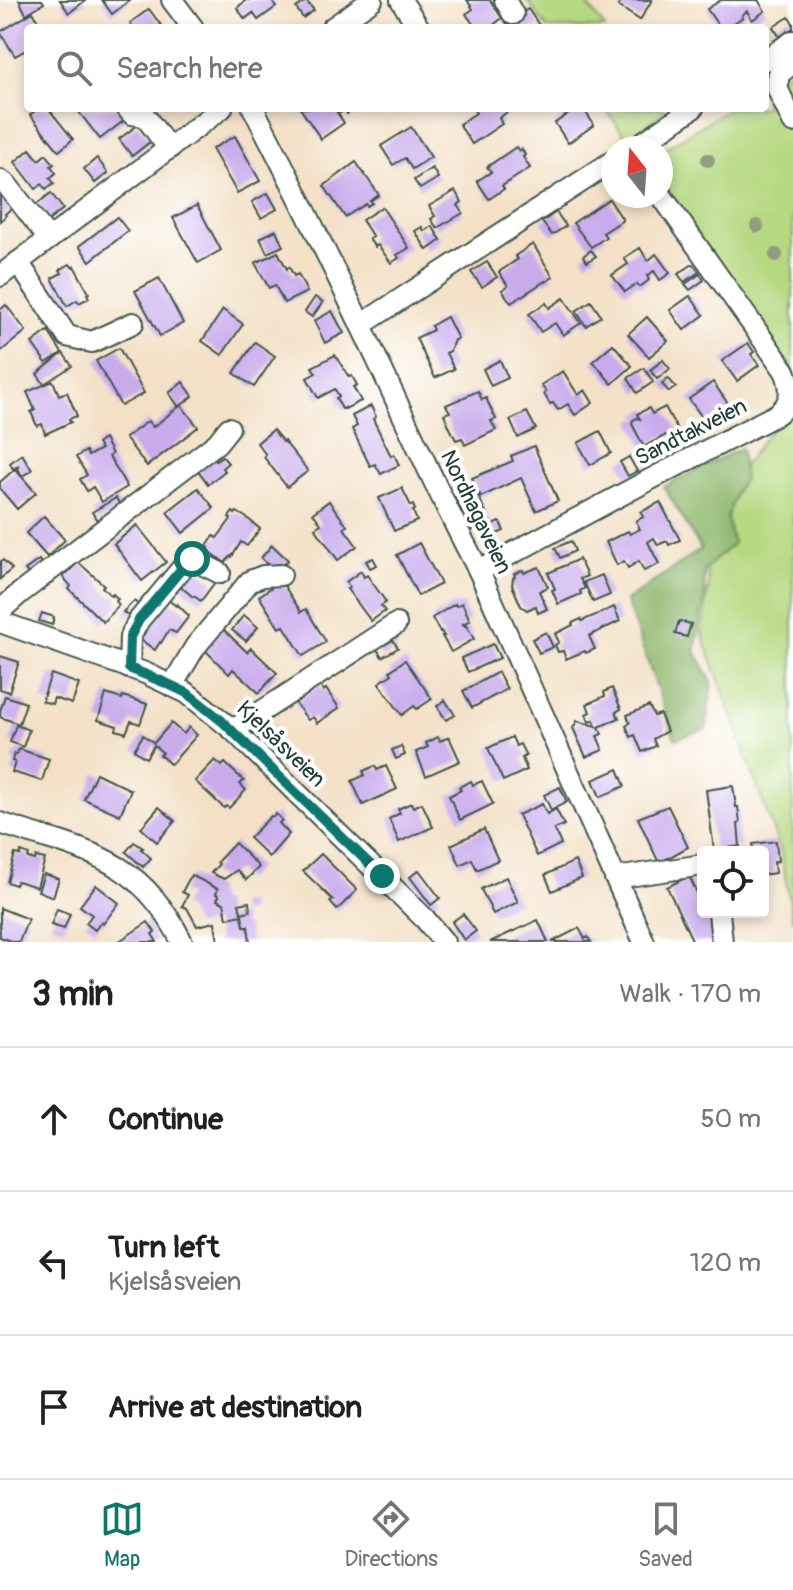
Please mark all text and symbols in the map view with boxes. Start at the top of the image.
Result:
search box [24,24,769,112]
icon: search [52,46,96,90]
text: Search here [116,50,263,87]
north arrow [601,136,673,208]
street label: Sandtakveien [631,392,751,472]
street label: Nordhagaveien [434,446,518,578]
route start [174,541,210,577]
street label: Kjelsåsveien [231,695,331,793]
map controls [697,846,769,918]
button: locate [697,846,769,918]
route end [364,858,400,894]
text: 3 min [32,973,114,1016]
text: Walk · 170 m [620,978,761,1010]
icon: ahead [32,1097,76,1141]
text: Continue [108,1101,223,1138]
text: 50 m [700,1103,761,1135]
text: Turn left [108,1229,219,1266]
icon: left [32,1241,76,1285]
text: 120 m [690,1247,761,1279]
text: Kjelsåsveien [108,1266,242,1298]
icon: arrive [32,1385,76,1429]
text: Arrive at destination [108,1389,362,1426]
tab: Map [100,1497,144,1573]
tab: Directions [345,1497,438,1573]
tab: Saved [638,1497,693,1573]

